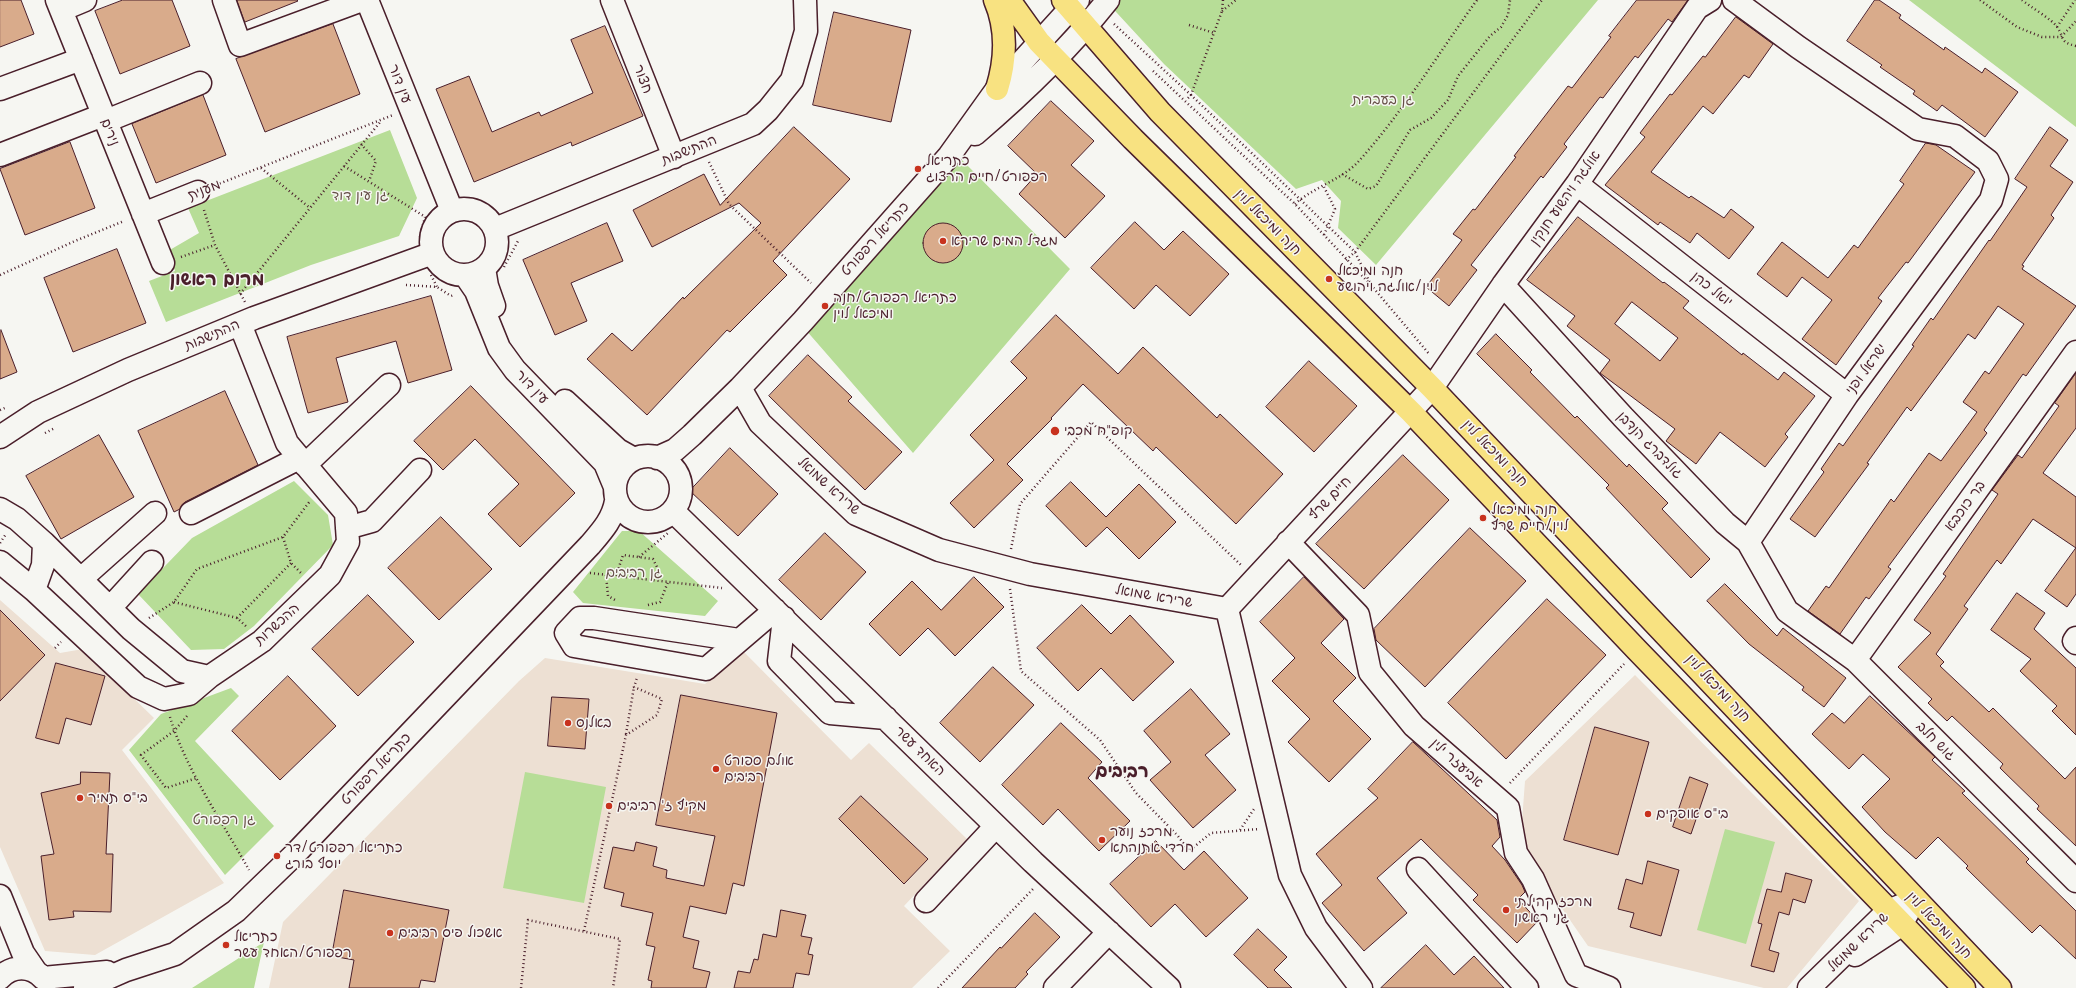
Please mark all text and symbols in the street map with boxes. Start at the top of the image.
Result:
street label: עין דור [385,62,415,106]
street label: חצור [630,62,656,96]
park label: גן בעברית [1352,92,1414,108]
street label: נירים [97,116,123,148]
street label: ההתישבות [659,131,719,169]
street label: אולגה ויהשוע חנקין [1526,147,1604,249]
place label: כתריאל רפפורט/חיים הרצוג [926,153,1047,186]
marker: כתריאל רפפורט/חיים הרצוג [913,164,923,174]
street label: מענית [185,176,223,204]
street label: חנה ומיכאל לוין [1231,185,1305,259]
park label: גן עין דוד [332,188,388,204]
street label: כתריאל רפפורט [837,198,913,280]
place label: מגדל המים שרירא [951,233,1058,249]
marker: מגדל המים שרירא [938,236,948,246]
place label: חנה ומיכאל לוין/אולגה ויהושע [1337,263,1438,296]
district label: מרום ראשון [170,268,264,290]
street label: יואל כהן [1688,268,1736,310]
marker: חנה ומיכאל לוין/אולגה ויהושע [1324,274,1334,284]
place label: כתריאל רפפורט/חנה ומיכאל לוין [833,290,957,322]
marker: כתריאל רפפורט/חנה ומיכאל לוין [820,301,830,311]
street label: ההתישבות [182,316,242,354]
street label: ישראל ופני [1842,340,1890,398]
street label: עין דור [512,367,552,407]
street label: גולדברג הנדבן [1614,408,1686,482]
street label: חנה ומיכאל לוין [1459,416,1531,490]
place label: קופ"ח מכבי [1064,423,1133,439]
marker: קופ"ח מכבי [1049,425,1061,437]
street label: שרירא שמואל [794,453,864,519]
street label: חיים שרף [1305,473,1355,523]
street label: בר כוכבא [1941,477,1989,535]
place label: חנה ומיכאל לוין/חיים שרף [1491,502,1568,534]
marker: חנה ומיכאל לוין/חיים שרף [1478,513,1488,523]
park label: גן רביבים [606,565,662,581]
street label: שרירא שמואל [1114,581,1194,611]
street label: ההכשרות [251,599,303,649]
street label: חנה ומיכאל לוין [1682,650,1754,726]
place label: באלנס [576,715,612,731]
marker: באלנס [563,718,573,728]
street label: גוש חלב [1913,718,1959,764]
street label: האחד עשר [891,723,949,779]
street label: כתריאל רפפורט [337,729,415,809]
street label: אביעזר ילין [1427,735,1487,791]
place label: אולם ספורט רביבים [724,753,794,786]
district label: רביבים [1095,760,1149,782]
marker: אולם ספורט רביבים [711,764,721,774]
place label: בי"ס תמיר [88,790,148,806]
marker: בי"ס תמיר [75,793,85,803]
place label: מקיף ז' רביבים [617,798,706,814]
marker: מקיף ז' רביבים [604,801,614,811]
place label: בי"ס אופקים [1656,806,1729,822]
marker: בי"ס אופקים [1643,809,1653,819]
park label: גן רפפורט [192,812,256,828]
place label: מרכז נוער חרדי אתנהתא [1110,824,1194,856]
marker: מרכז נוער חרדי אתנהתא [1097,835,1107,845]
place label: כתריאל רפפורט/דר יוסף בורג [285,840,402,872]
marker: כתריאל רפפורט/דר יוסף בורג [272,851,282,861]
street label: חנה ומיכאל לוין [1903,888,1975,962]
place label: מרכז קהילתי גני ראשון [1514,894,1593,926]
marker: מרכז קהילתי גני ראשון [1501,905,1511,915]
street label: שרירא שמואל [1824,909,1892,975]
place label: אשכול פיס רביבים [398,925,503,941]
marker: אשכול פיס רביבים [385,928,395,938]
place label: כתריאל רפפורט/האחד עשר [234,929,352,962]
marker: כתריאל רפפורט/האחד עשר [221,940,231,950]

